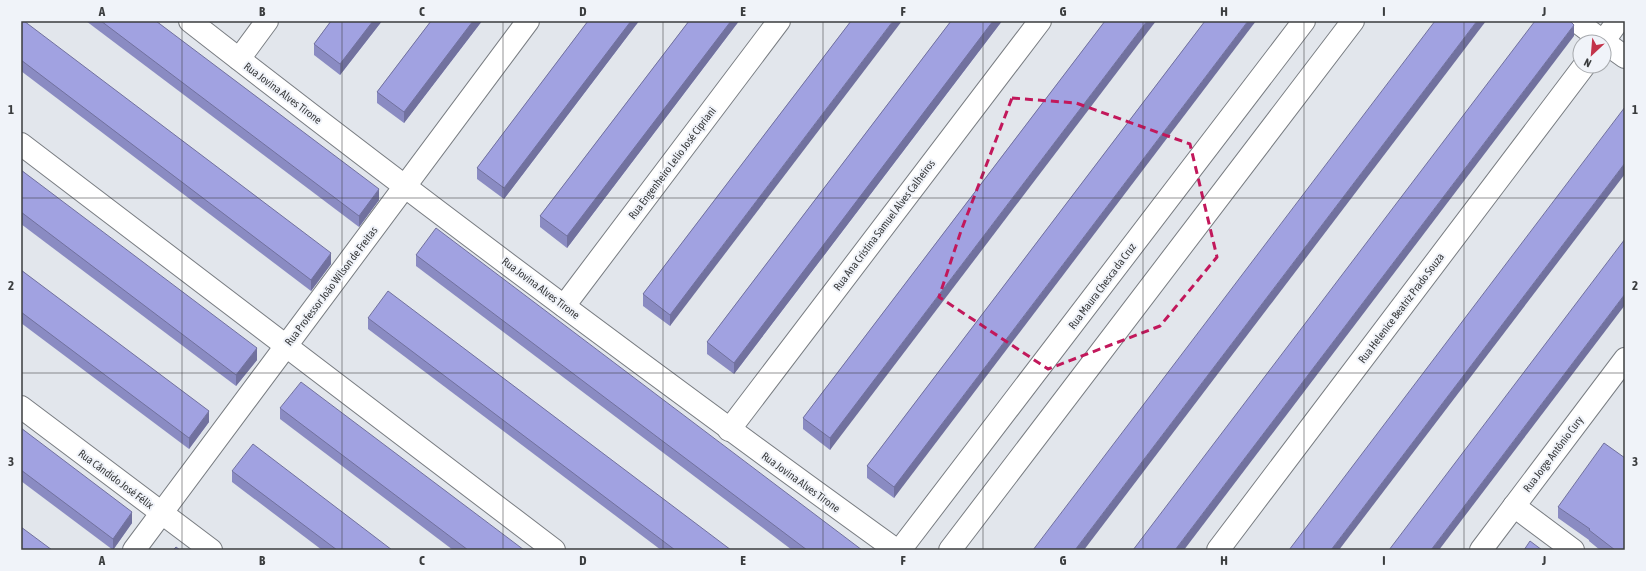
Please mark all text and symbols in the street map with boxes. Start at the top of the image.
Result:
text: A [98,4,106,19]
text: B [259,4,266,19]
text: C [419,4,425,19]
text: D [579,4,587,19]
text: E [740,4,746,19]
text: F [900,4,906,19]
text: G [1060,4,1067,19]
text: H [1220,4,1228,19]
text: I [1382,4,1386,19]
text: J [1541,4,1546,19]
north arrow [1572,34,1612,74]
text: N [1582,56,1593,70]
street label: Rua Jovina Alves Tirone [242,60,324,126]
text: 1 [8,102,14,117]
text: 1 [1632,102,1638,117]
street label: Rua Engenheiro Lelio José Cipriani [626,105,718,221]
street label: Rua Ana Cristina Samuel Alves Calheiros [831,157,937,293]
street label: Rua Professor João Wilson de Freitas [282,224,380,348]
street label: Rua Maura Chesca da Cruz [1066,241,1138,331]
street label: Rua Helenice Beatriz Prado Souza [1356,251,1446,365]
street label: Rua Jovina Alves Tirone [500,255,582,321]
text: 2 [8,278,14,293]
text: 2 [1632,278,1638,293]
street label: Rua Jorge Antônio Cury [1521,413,1586,494]
street label: Rua Cândido José Félix [76,447,156,511]
street label: Rua Jovina Alves Tirone [759,450,843,514]
text: 3 [8,454,14,469]
text: 3 [1632,454,1638,469]
text: A [98,553,106,568]
text: B [259,553,266,568]
text: C [419,553,425,568]
text: D [579,553,587,568]
text: E [740,553,746,568]
text: F [900,553,906,568]
text: G [1060,553,1067,568]
text: H [1220,553,1228,568]
text: I [1382,553,1386,568]
text: J [1541,553,1546,568]

